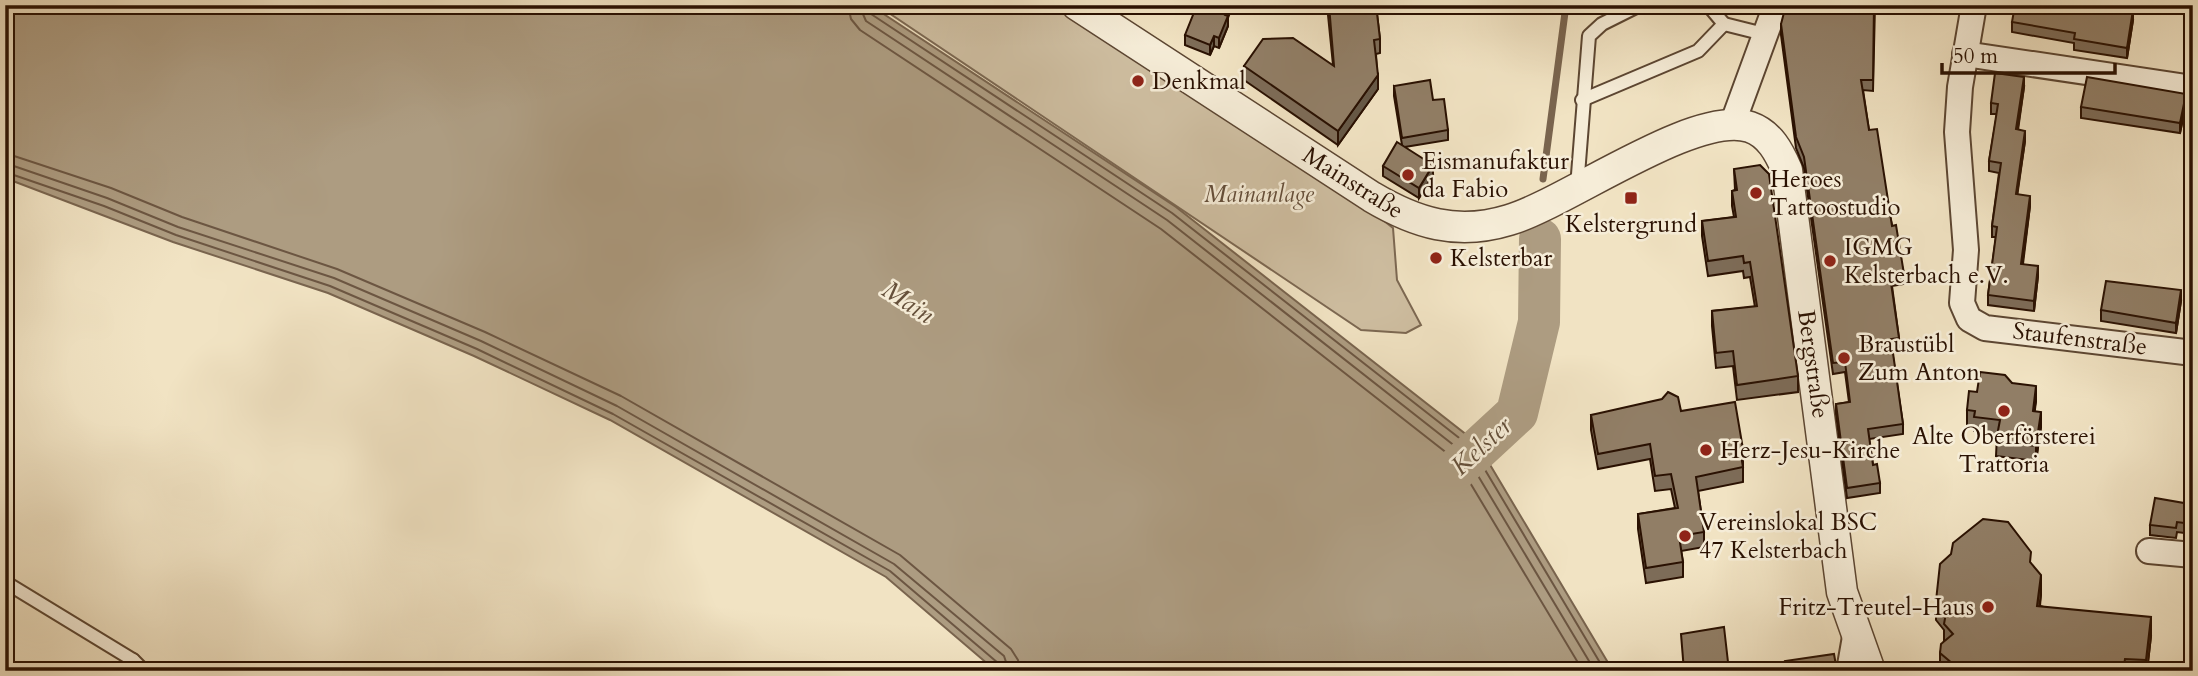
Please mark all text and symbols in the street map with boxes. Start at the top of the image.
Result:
scale bar [1942,32,2116,76]
text: 50 m [1953,42,1998,71]
place label: Denkmal [1152,65,1246,98]
marker: Denkmal [1130,73,1146,89]
street label: Mainstraße [1296,139,1410,227]
place label: Eismanufaktur da Fabio [1422,145,1569,206]
place label: Heroes Tattoostudio [1770,163,1900,224]
marker: Eismanufaktur da Fabio [1400,167,1416,183]
park label: Mainanlage [1204,178,1315,211]
marker: Heroes Tattoostudio [1748,185,1764,201]
marker: Kelstergrund [1623,190,1639,206]
place label: Kelstergrund [1565,208,1697,241]
place label: IGMG Kelsterbach e.V. [1844,231,2009,292]
place label: Kelsterbar [1450,242,1552,275]
marker: Kelsterbar [1428,250,1444,266]
marker: IGMG Kelsterbach e.V. [1822,253,1838,269]
water label: Main [875,272,941,332]
street label: Bergstraße [1789,308,1837,420]
street label: Staufenstraße [2011,314,2149,364]
place label: Braustübl Zum Anton [1858,328,1980,389]
marker: Braustübl Zum Anton [1836,350,1852,366]
marker: Alte Oberförsterei Trattoria [1996,403,2012,419]
water label: Kelster [1443,408,1520,483]
place label: Alte Oberförsterei Trattoria [1912,420,2096,481]
place label: Herz-Jesu-Kirche [1720,434,1900,467]
marker: Herz-Jesu-Kirche [1698,442,1714,458]
place label: Vereinslokal BSC 47 Kelsterbach [1699,506,1877,567]
marker: Vereinslokal BSC 47 Kelsterbach [1677,528,1693,544]
place label: Fritz-Treutel-Haus [1778,591,1974,624]
marker: Fritz-Treutel-Haus [1980,599,1996,615]

